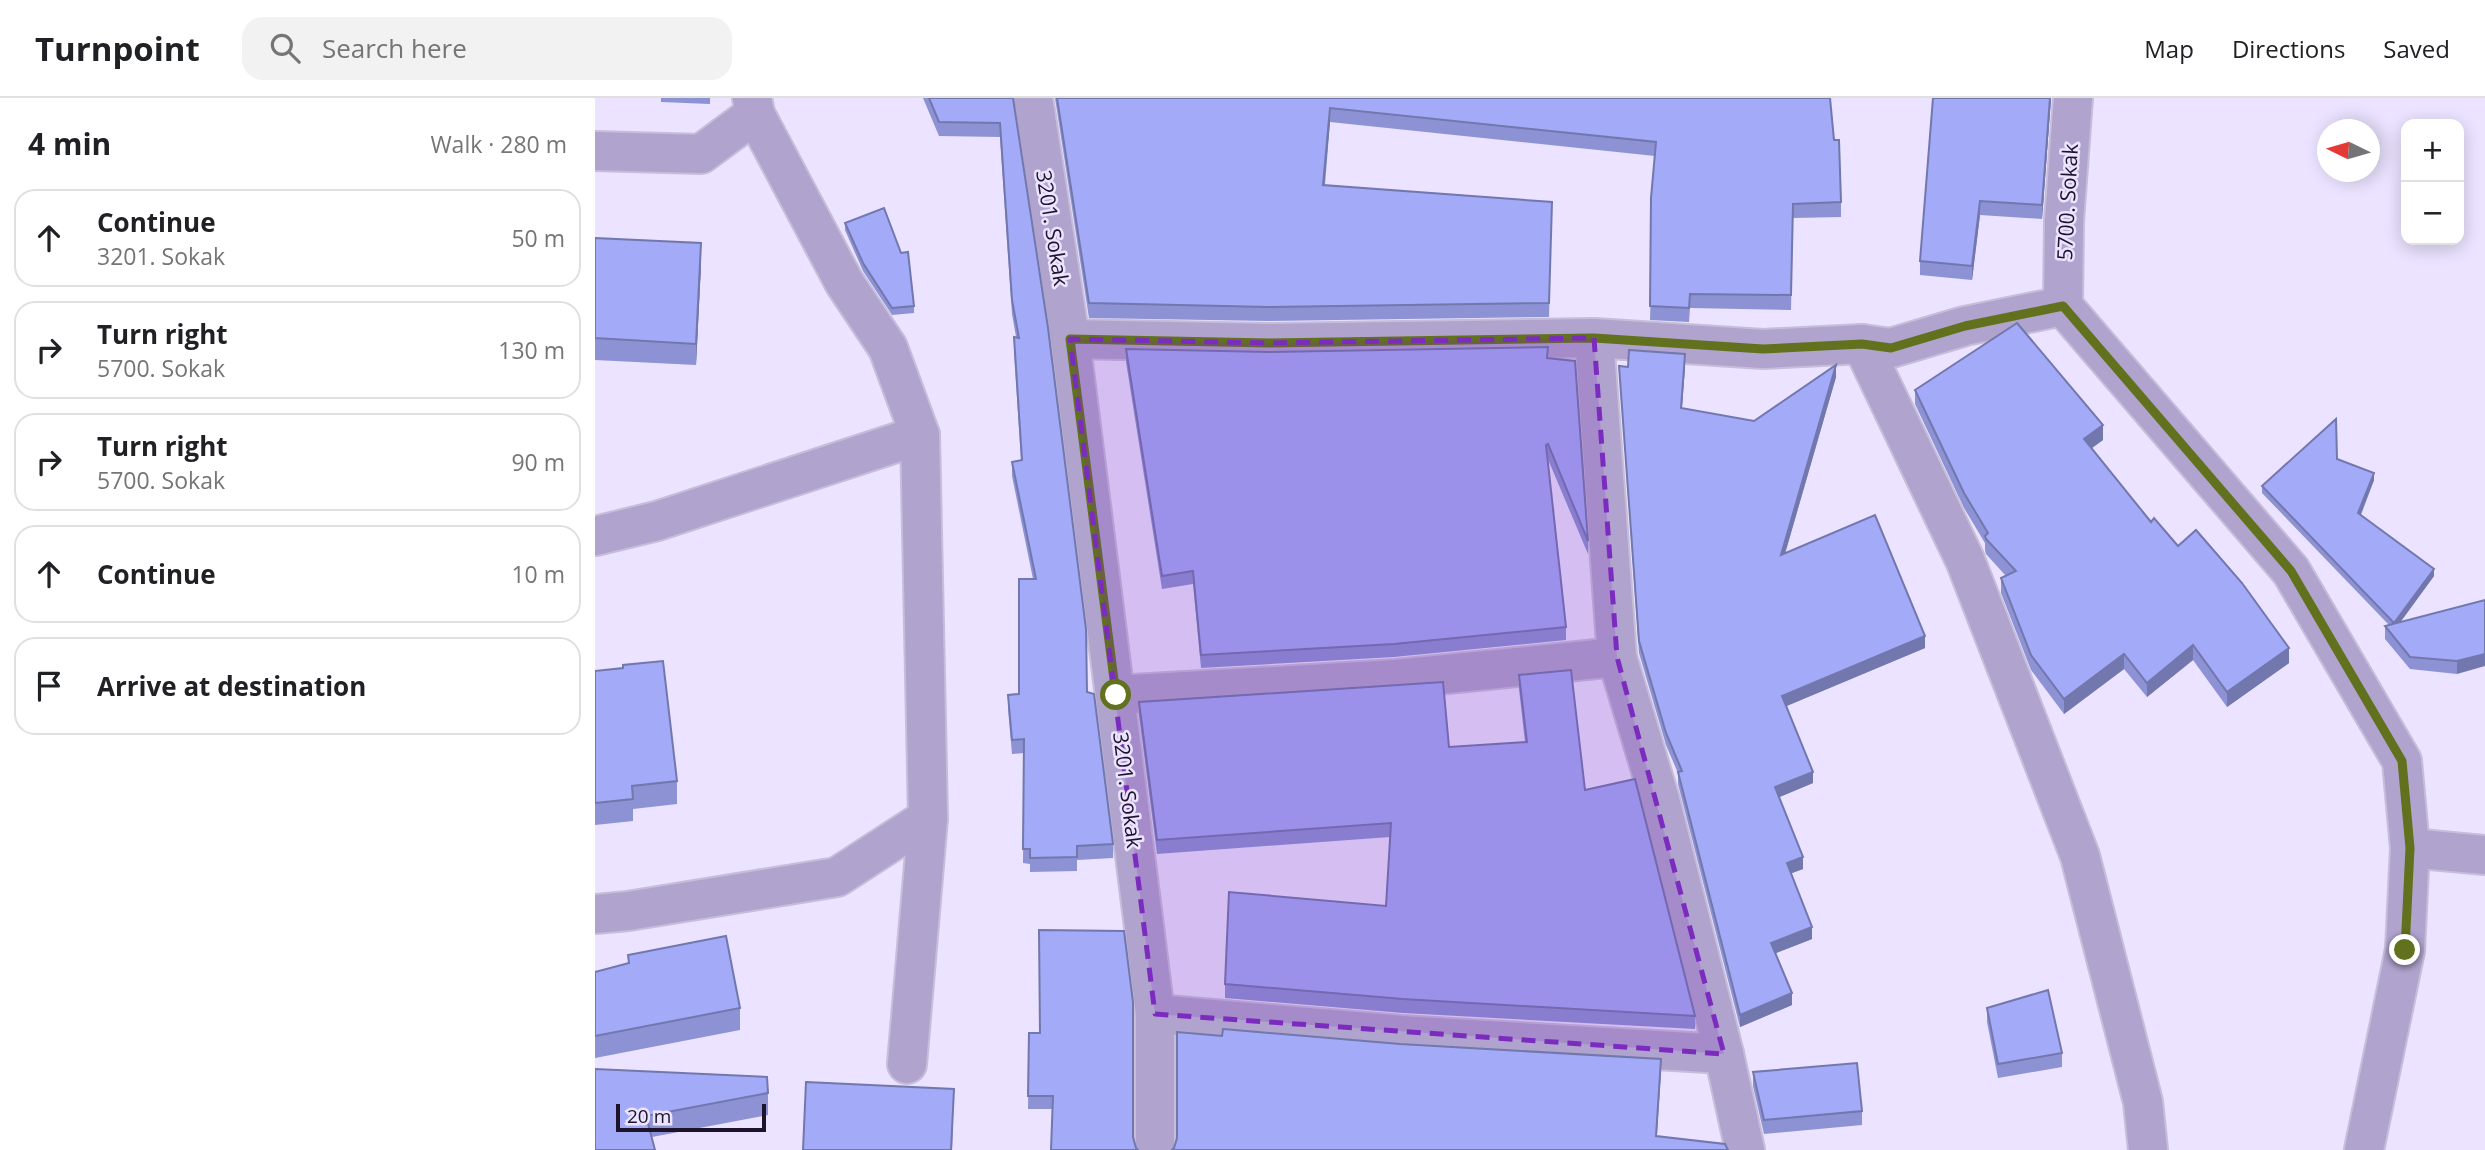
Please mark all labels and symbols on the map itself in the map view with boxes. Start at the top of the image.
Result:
north arrow [2317,119,2380,182]
street label: 5700. Sokak [2050,143,2084,261]
street label: 3201. Sokak [1030,168,1076,288]
route start [1100,679,1131,710]
street label: 3201. Sokak [1107,730,1149,850]
route end [2389,934,2420,965]
scale bar [616,1101,767,1133]

